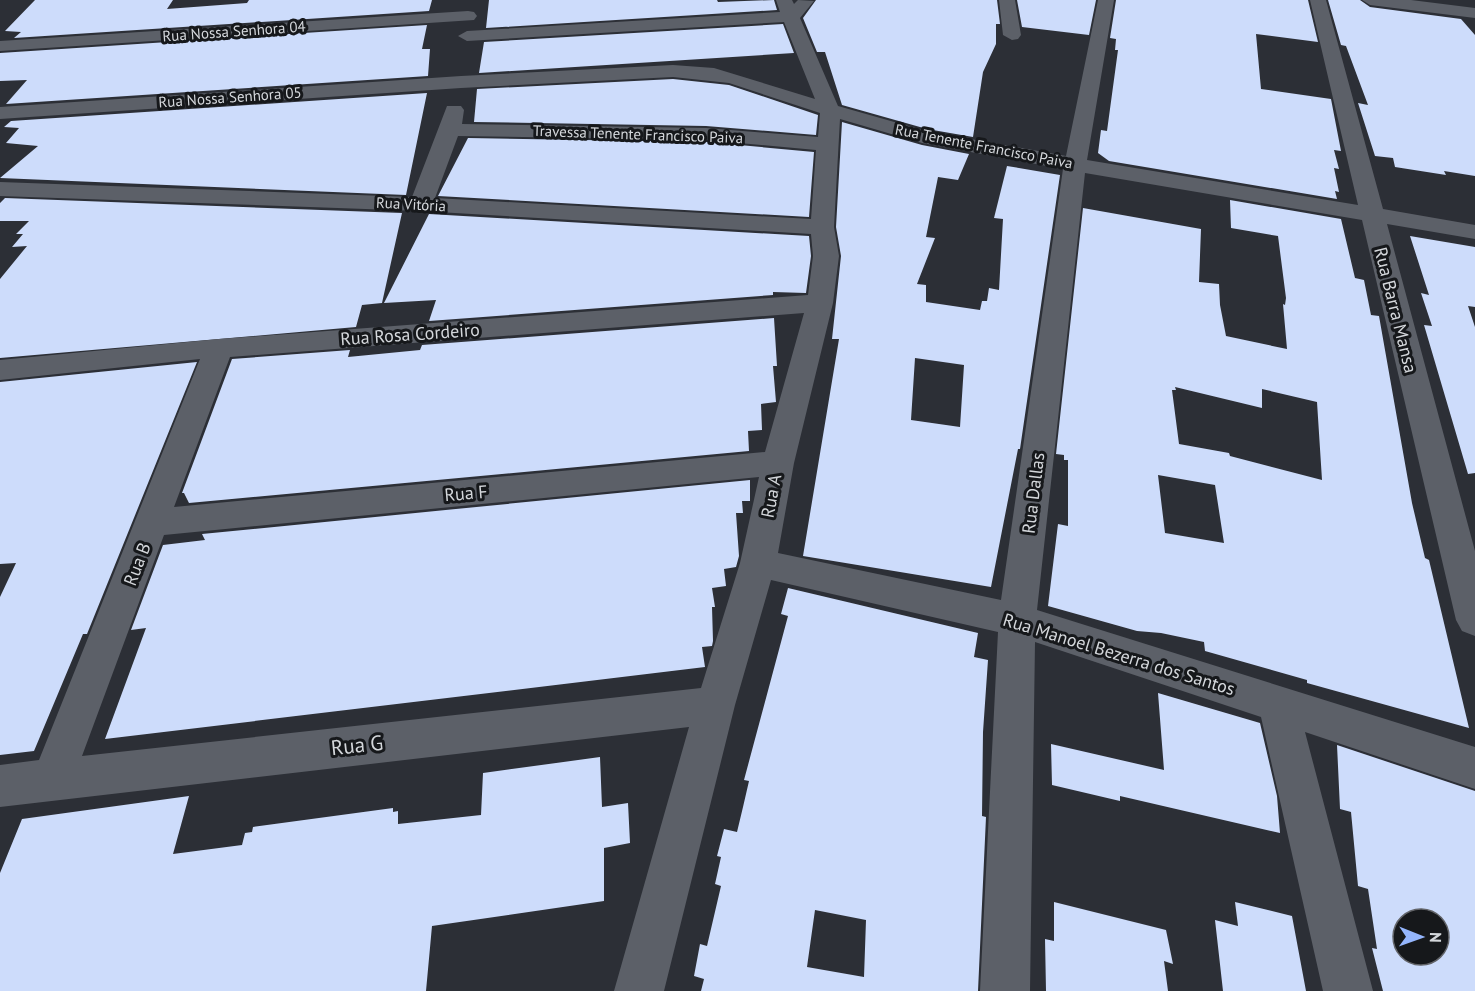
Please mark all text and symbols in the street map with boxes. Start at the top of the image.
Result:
street label: Rua Nossa Senhora 04 [162,17,306,45]
street label: Rua Nossa Senhora 05 [158,83,302,111]
street label: Rua Tenente Francisco Paiva [894,119,1074,173]
street label: Travessa Tenente Francisco Paiva [533,121,743,147]
street label: Rua Vitória [376,193,446,215]
street label: Rua Barra Mansa [1369,245,1423,375]
street label: Rua Rosa Cordeiro [340,318,480,350]
street label: Rua Dallas [1017,451,1049,535]
street label: Rua A [756,472,787,520]
street label: Rua F [443,480,489,506]
street label: Rua B [118,539,156,589]
street label: Rua Manoel Bezerra dos Santos [1000,608,1238,700]
street label: Rua G [329,729,385,761]
north arrow [1391,907,1451,967]
text: N [1426,932,1446,943]

